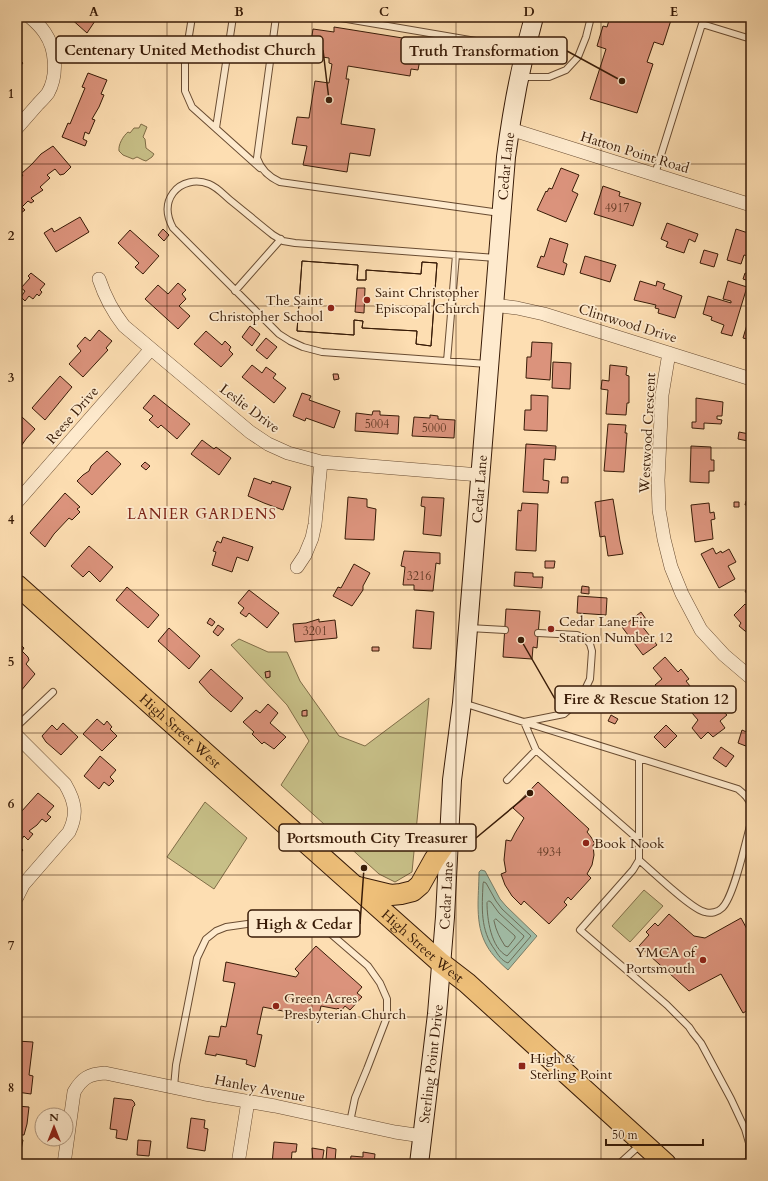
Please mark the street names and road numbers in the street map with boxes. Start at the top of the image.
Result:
street label: Hatton Point Road [578,127,692,178]
street label: Cedar Lane [494,131,519,201]
street label: Clintwood Drive [576,299,679,347]
street label: Westwood Crescent [635,372,660,495]
street label: Leslie Drive [216,379,284,437]
street label: Reese Drive [42,382,103,448]
street label: Cedar Lane [468,454,492,524]
street label: High Street West [135,690,225,773]
street label: Cedar Lane [435,861,458,930]
street label: High Street West [377,905,468,988]
street label: Sterling Point Drive [415,1003,448,1124]
street label: Hanley Avenue [213,1070,307,1107]

